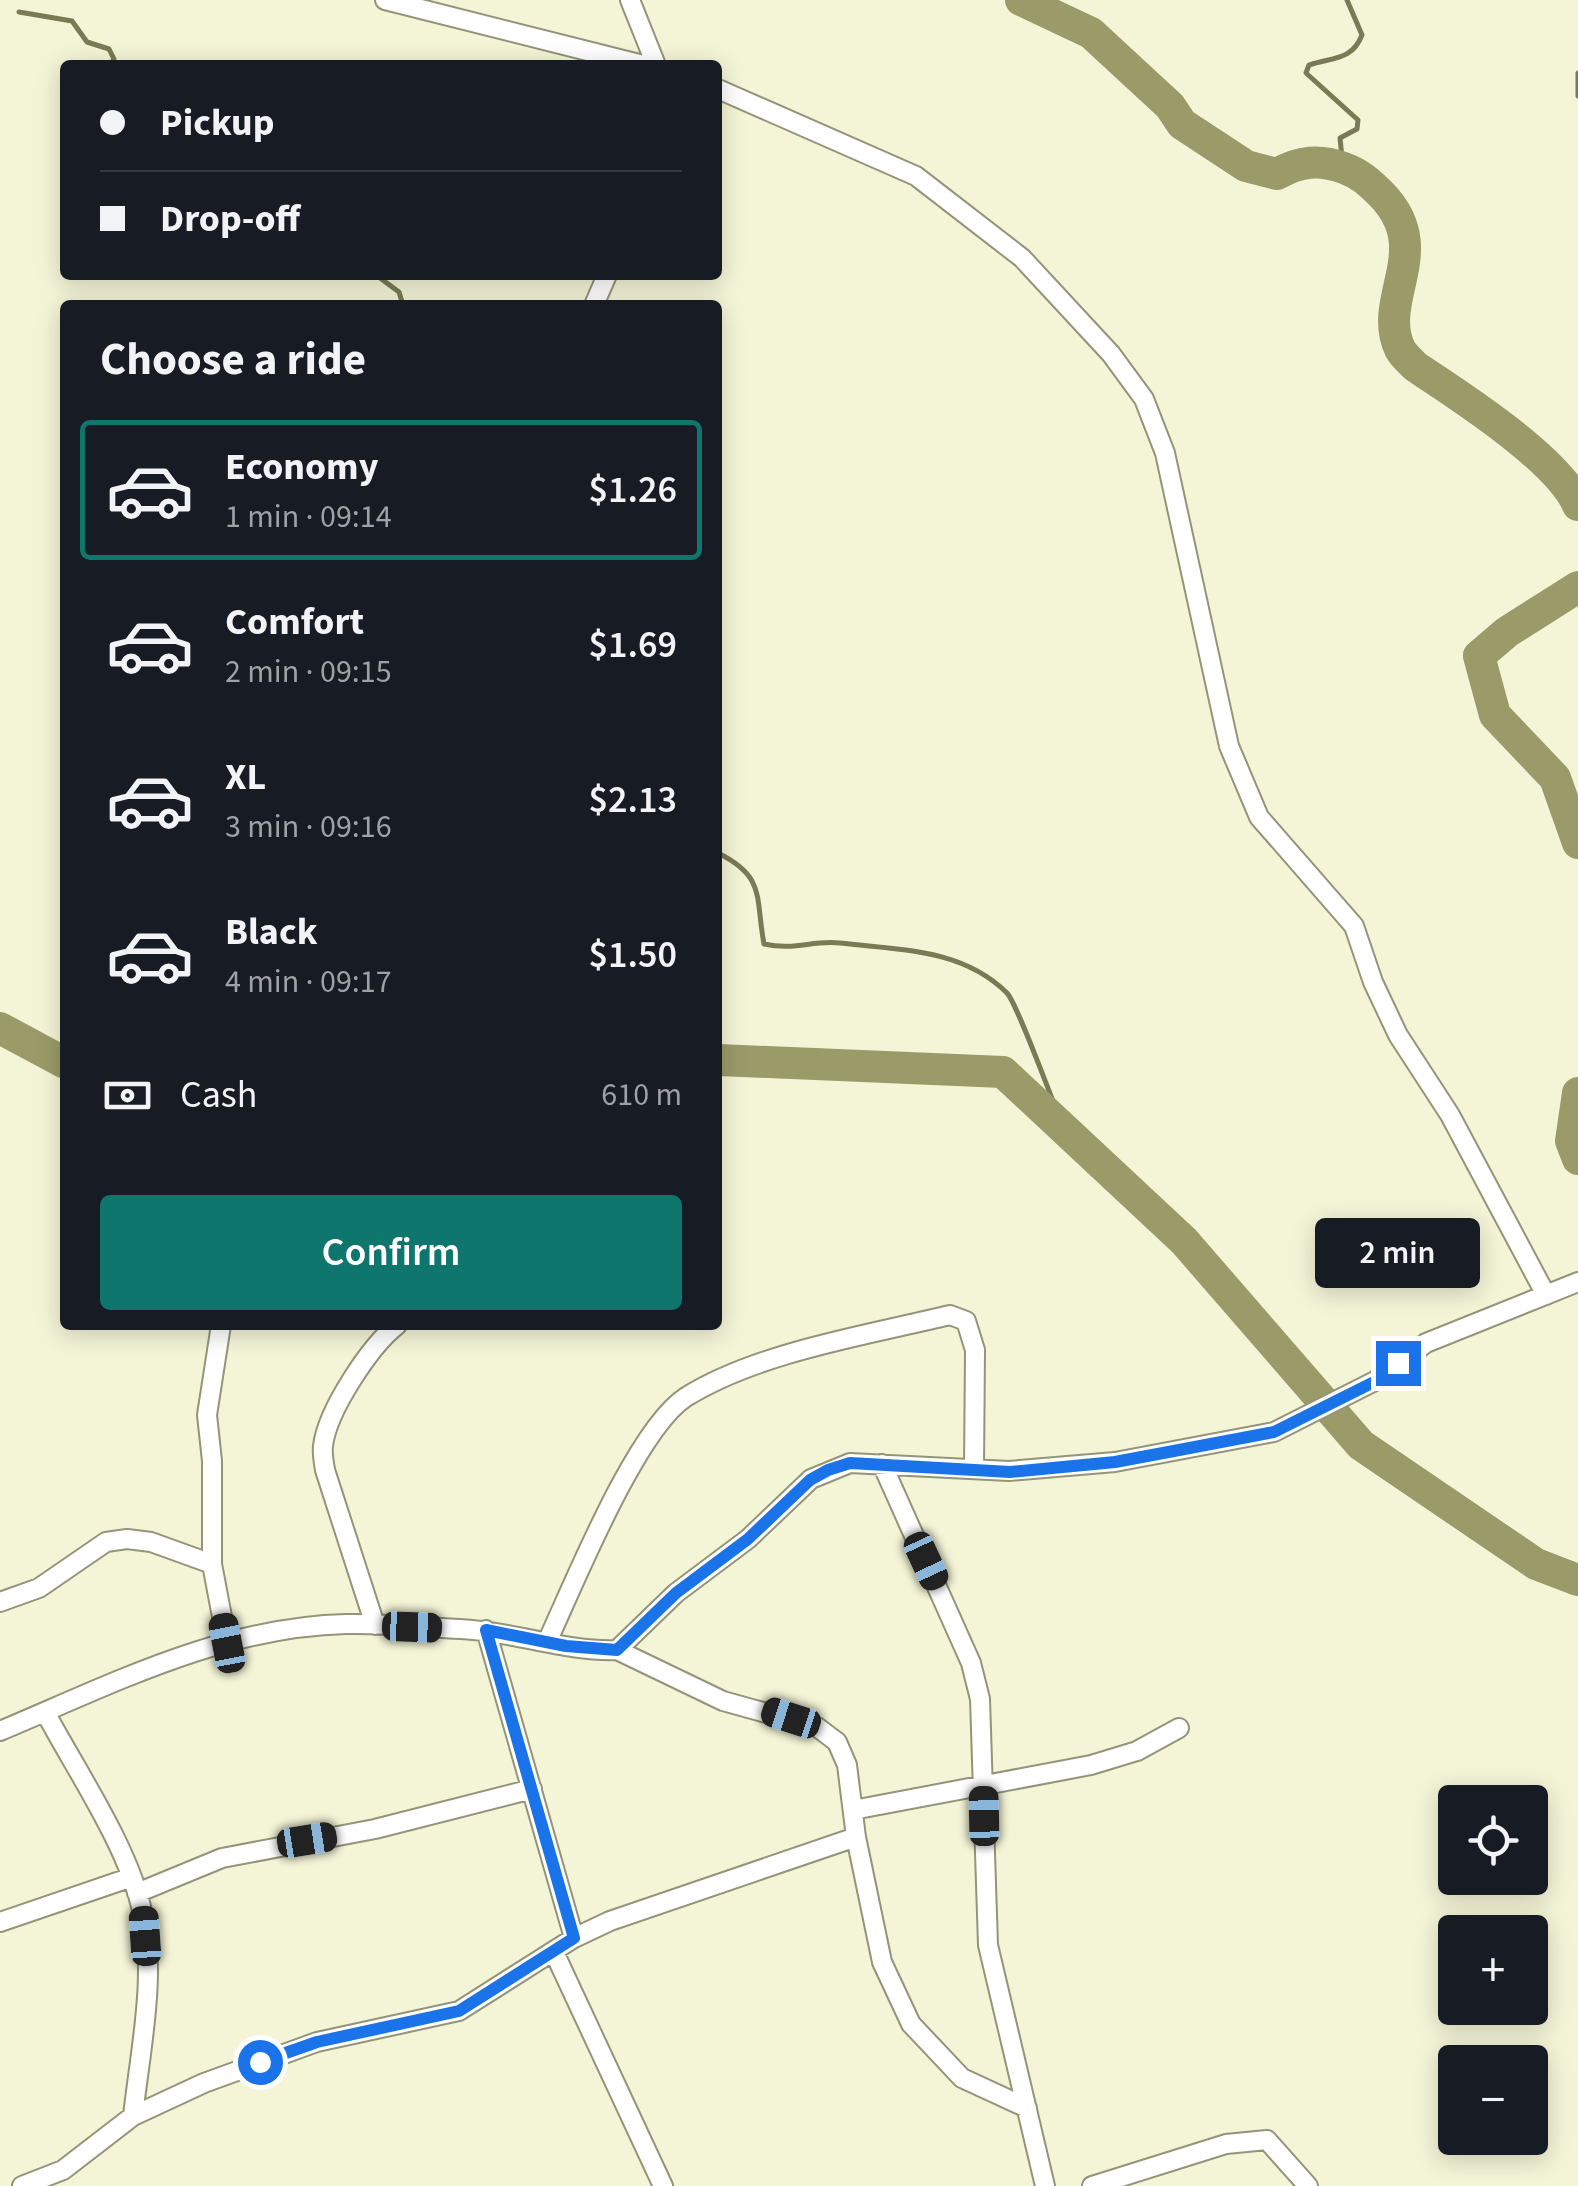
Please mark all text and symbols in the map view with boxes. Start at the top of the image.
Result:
text: Pickup [160,96,274,150]
text: Drop-off [160,192,300,246]
text: Choose a ride [100,328,366,392]
text: Economy [225,440,378,494]
icon: car [105,445,195,535]
text: $1.26 [589,463,677,517]
text: 1 min · 09:14 [225,494,392,540]
text: Comfort [225,595,364,649]
icon: car [105,600,195,690]
text: $1.69 [589,618,677,672]
text: 2 min · 09:15 [225,649,392,695]
text: XL [225,750,266,804]
icon: car [105,755,195,845]
text: $2.13 [589,773,677,827]
text: 3 min · 09:16 [225,804,392,850]
text: Black [225,905,318,959]
icon: car [105,910,195,1000]
text: $1.50 [589,928,677,982]
text: 4 min · 09:17 [225,959,392,1005]
icon: cash [100,1068,155,1123]
text: Cash [180,1068,257,1122]
text: 610 m [601,1072,682,1118]
button: Confirm [100,1195,682,1310]
callout: 2 min [1316,1218,1480,1288]
text: 2 min [1359,1230,1436,1276]
route end [1376,1341,1421,1386]
car [900,1527,952,1595]
car [207,1611,247,1675]
car [381,1611,443,1643]
car [758,1694,824,1742]
map controls [1438,1785,1548,2155]
button: locate [1438,1785,1548,1895]
car [968,1786,1000,1846]
car [275,1820,339,1860]
car [128,1905,162,1967]
button: + [1438,1915,1548,2025]
route start [238,2040,283,2085]
button: − [1438,2045,1548,2155]

